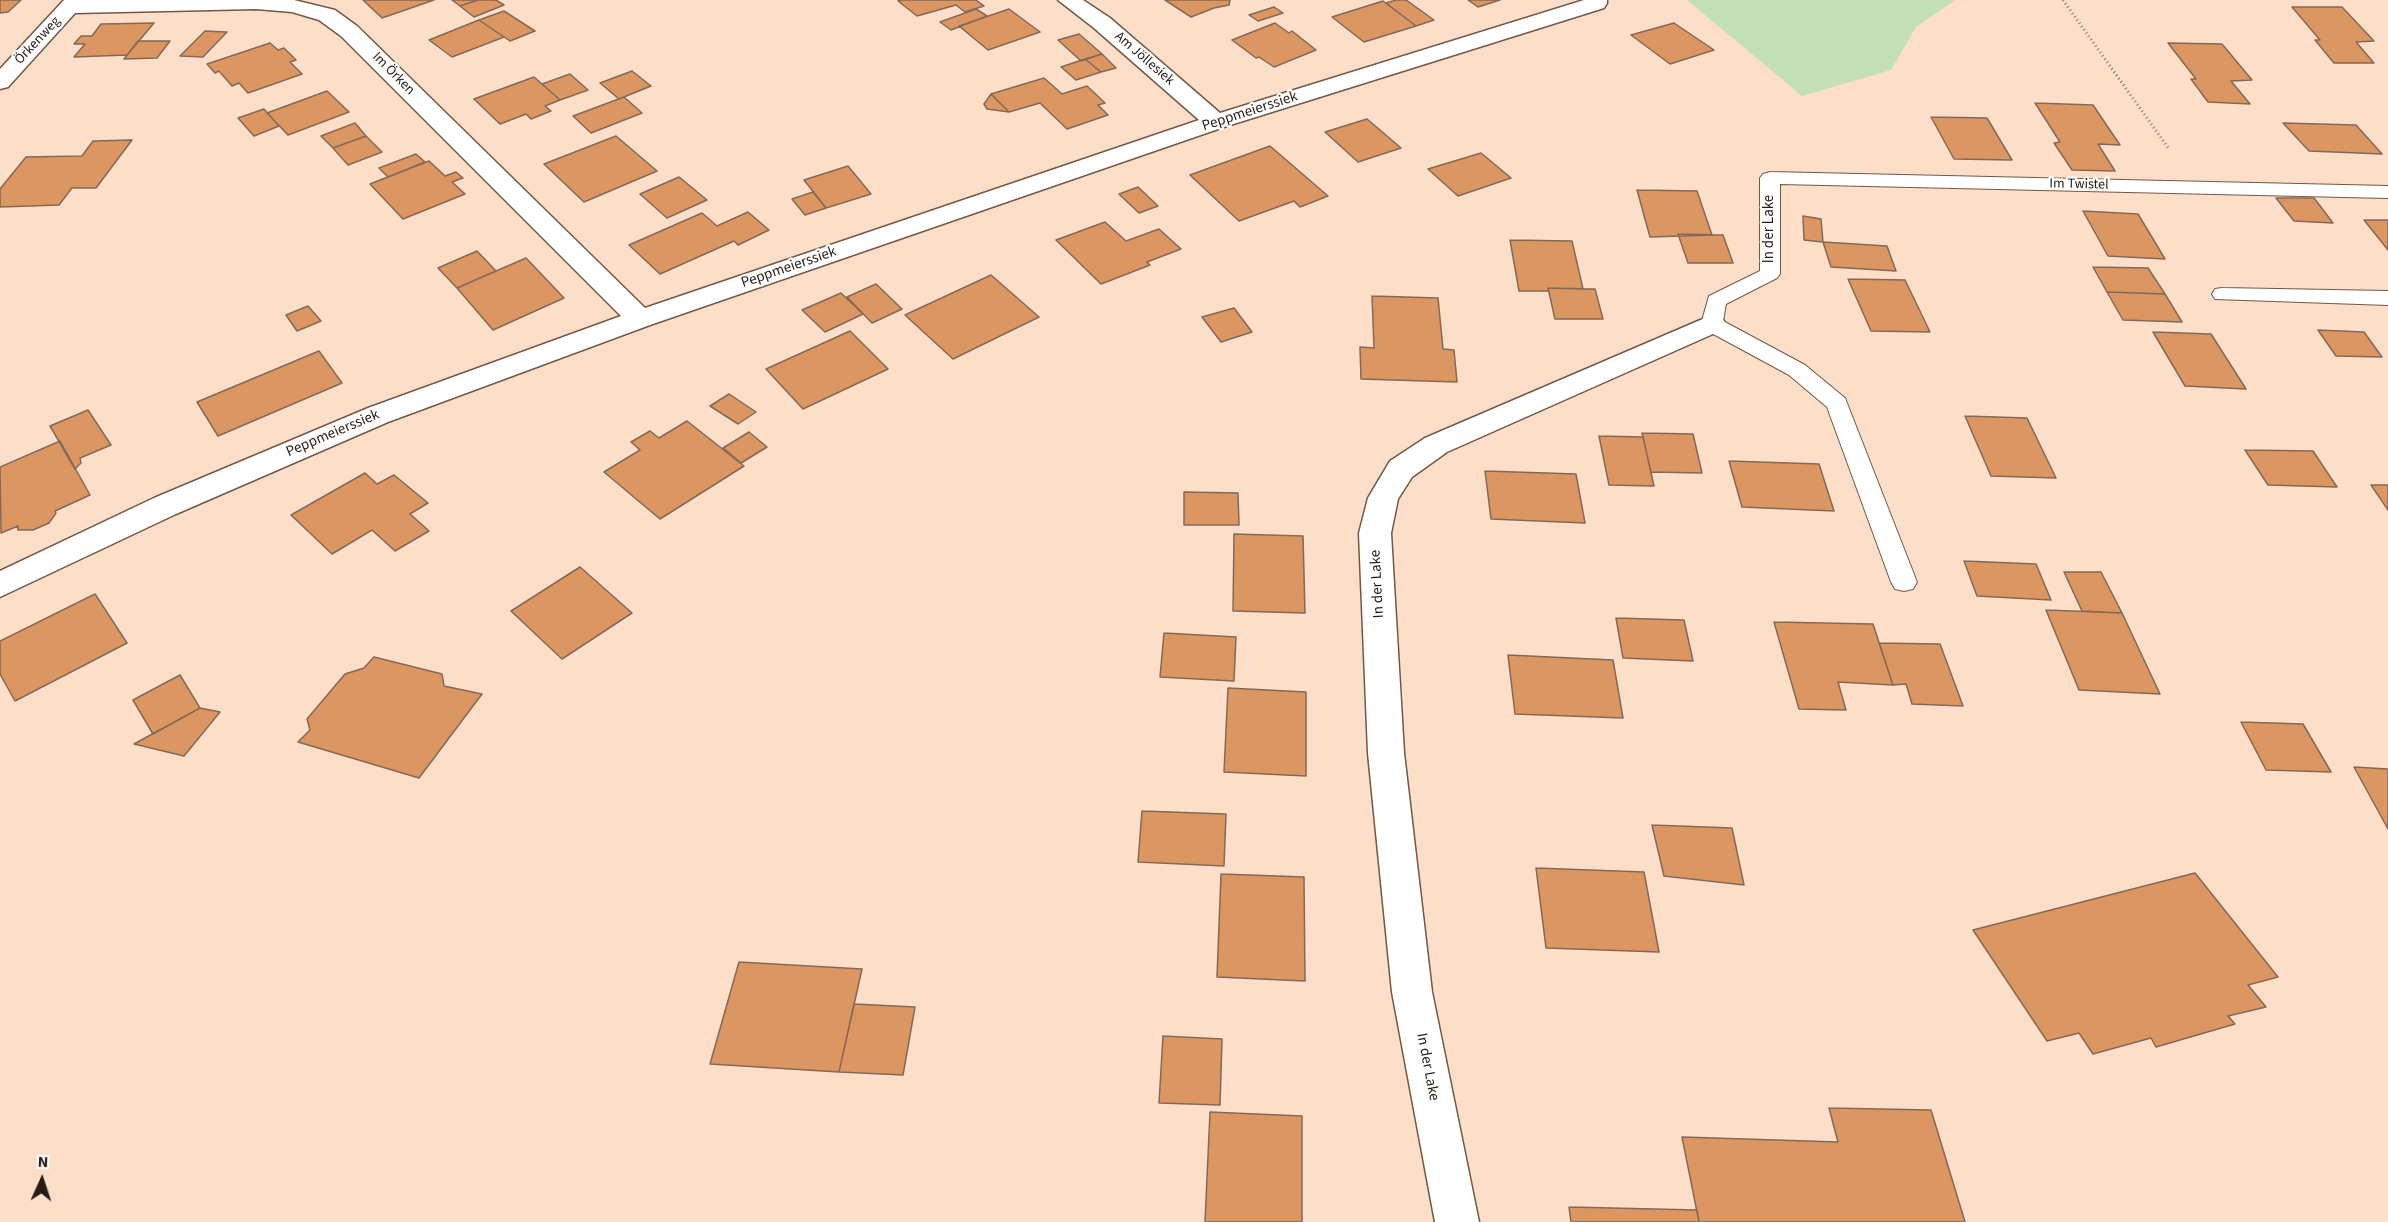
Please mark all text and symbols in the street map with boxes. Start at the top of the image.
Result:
street label: Örkenweg [12,14,64,68]
street label: Am Jöllesiek [1111,29,1177,89]
street label: Im Örken [368,49,418,99]
street label: Peppmeierssiek [1200,88,1300,136]
street label: Im Twistel [2049,176,2109,194]
street label: In der Lake [1761,195,1779,263]
street label: Peppmeierssiek [739,243,839,293]
street label: Peppmeierssiek [284,406,382,462]
street label: In der Lake [1367,549,1389,619]
street label: In der Lake [1412,1032,1442,1102]
north arrow [12,1150,72,1210]
text: N [37,1151,49,1173]

